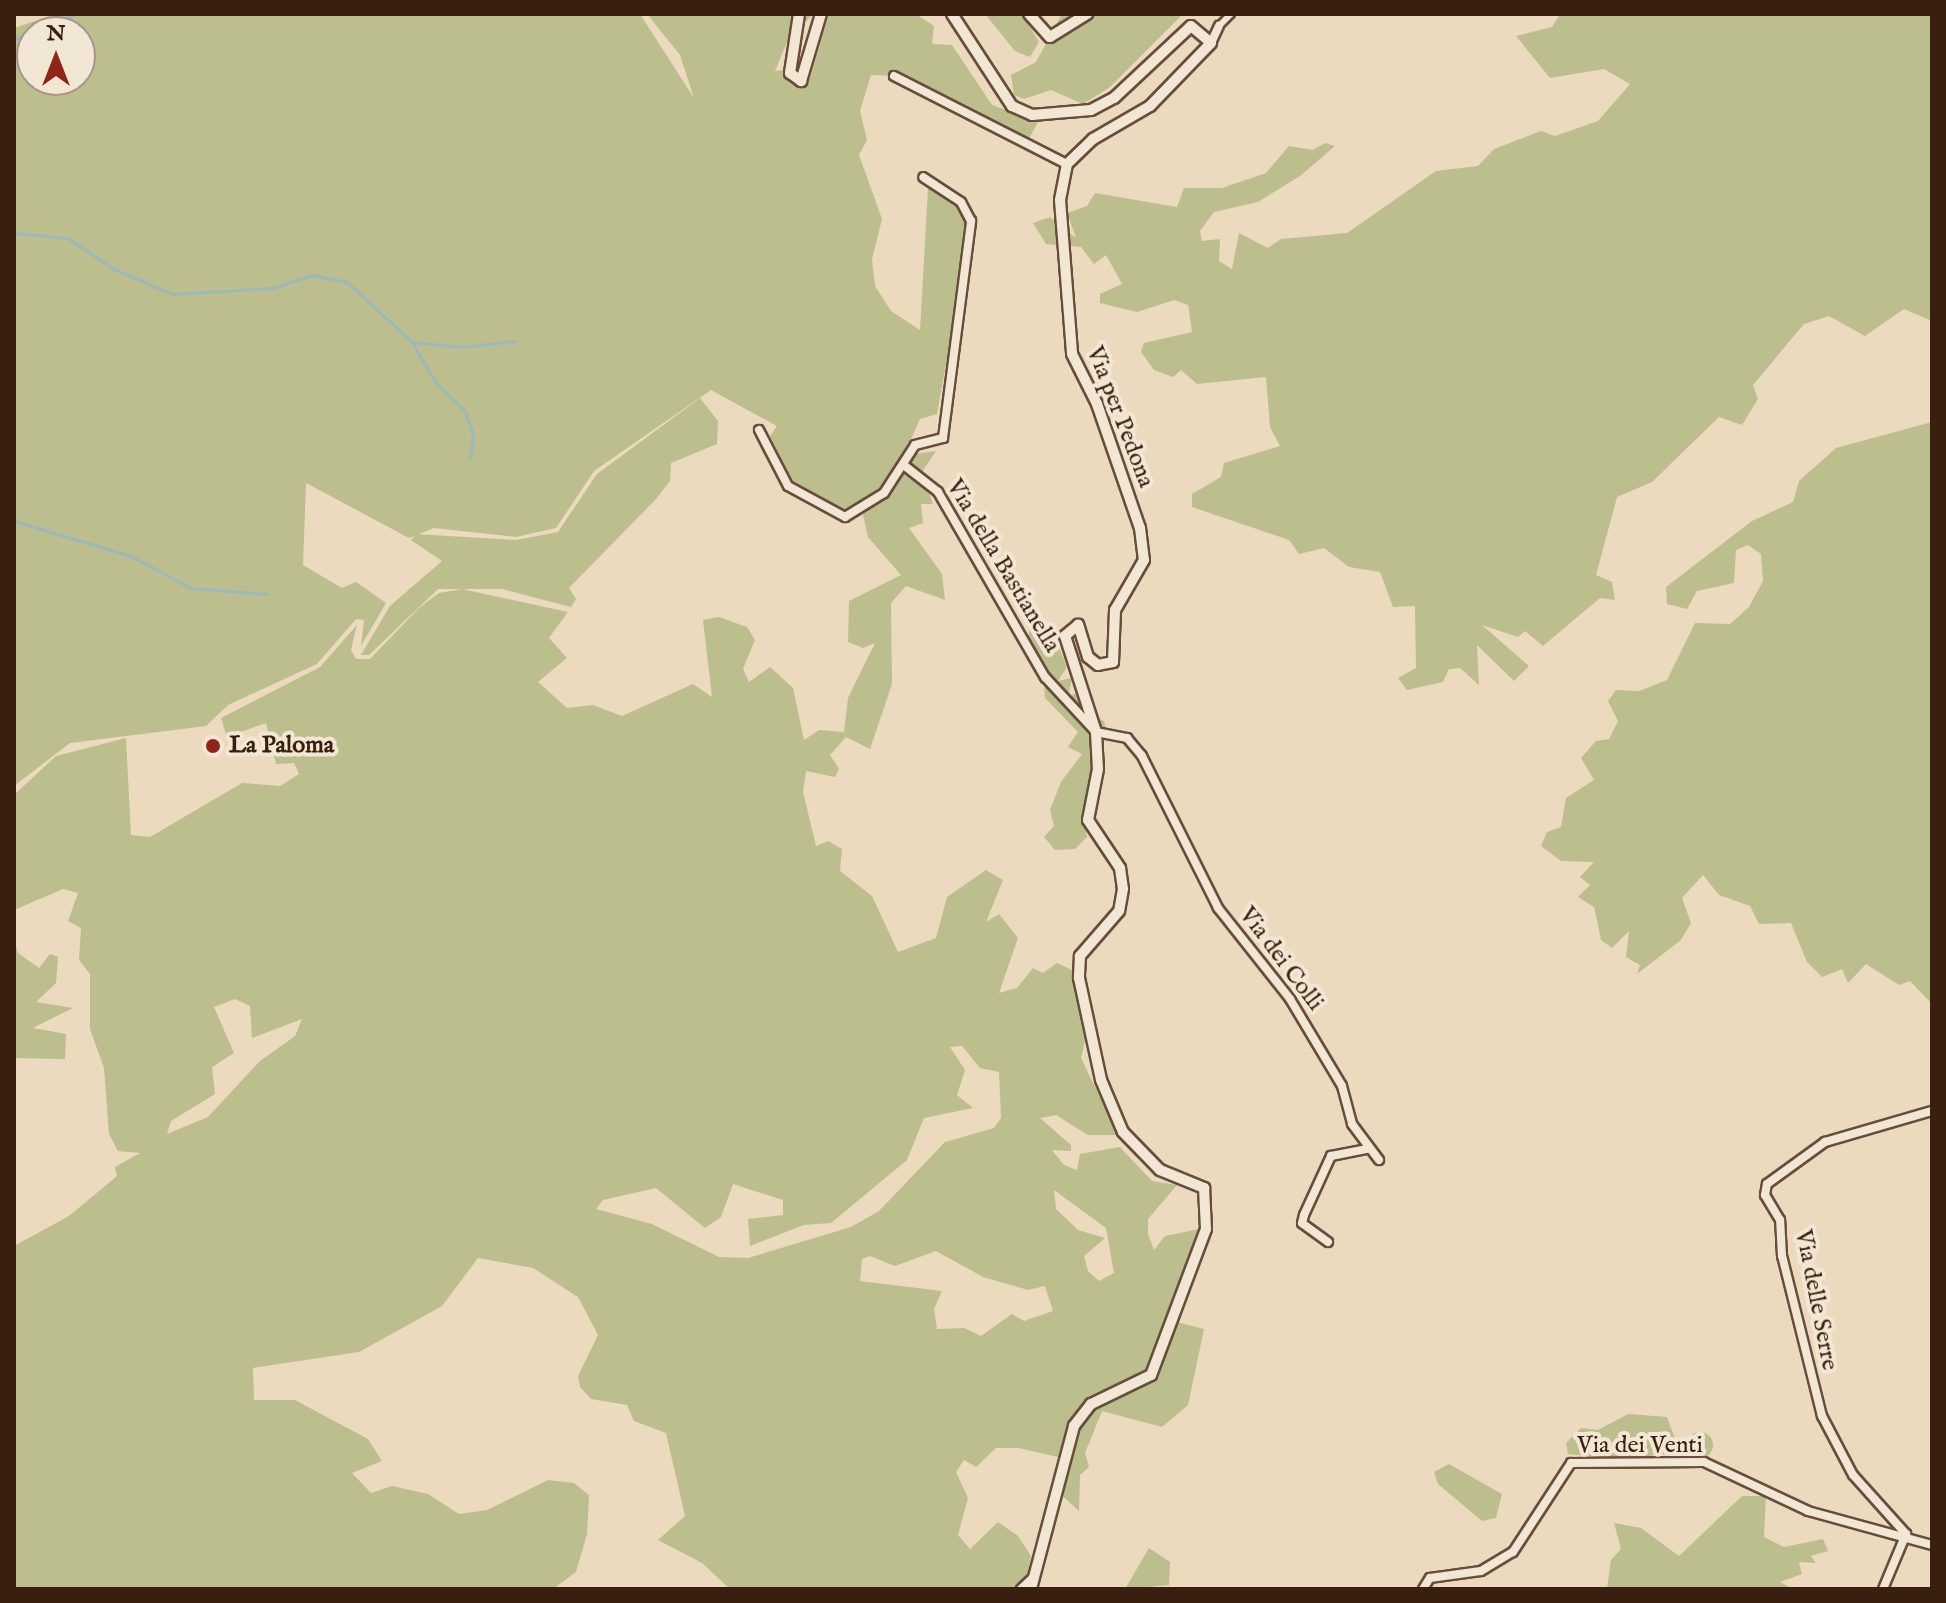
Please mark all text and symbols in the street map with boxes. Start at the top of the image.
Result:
north arrow [16,16,96,96]
text: N [46,20,66,48]
street label: Via per Pedona [1080,342,1160,492]
street label: Via della Bastianella [940,474,1066,658]
place label: La Paloma [229,732,334,760]
marker: La Paloma [204,737,222,755]
street label: Via dei Colli [1233,901,1329,1017]
street label: Via delle Serre [1788,1227,1844,1373]
street label: Via dei Venti [1577,1432,1703,1460]

